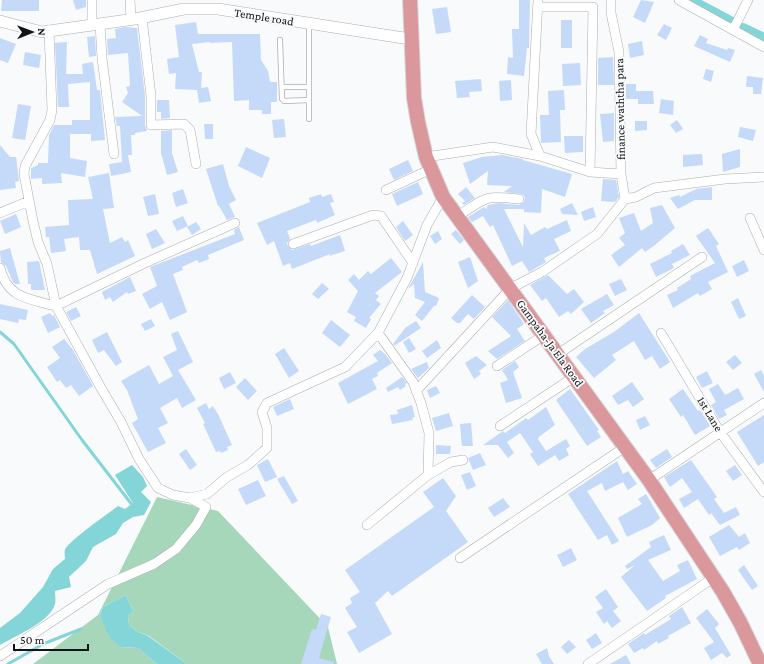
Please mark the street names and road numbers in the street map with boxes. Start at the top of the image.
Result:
street label: Temple road [233,5,295,29]
street label: finance waththa para [612,58,628,160]
street label: Gampaha-Ja Ela Road [514,297,587,390]
street label: 1st Lane [694,394,726,434]

